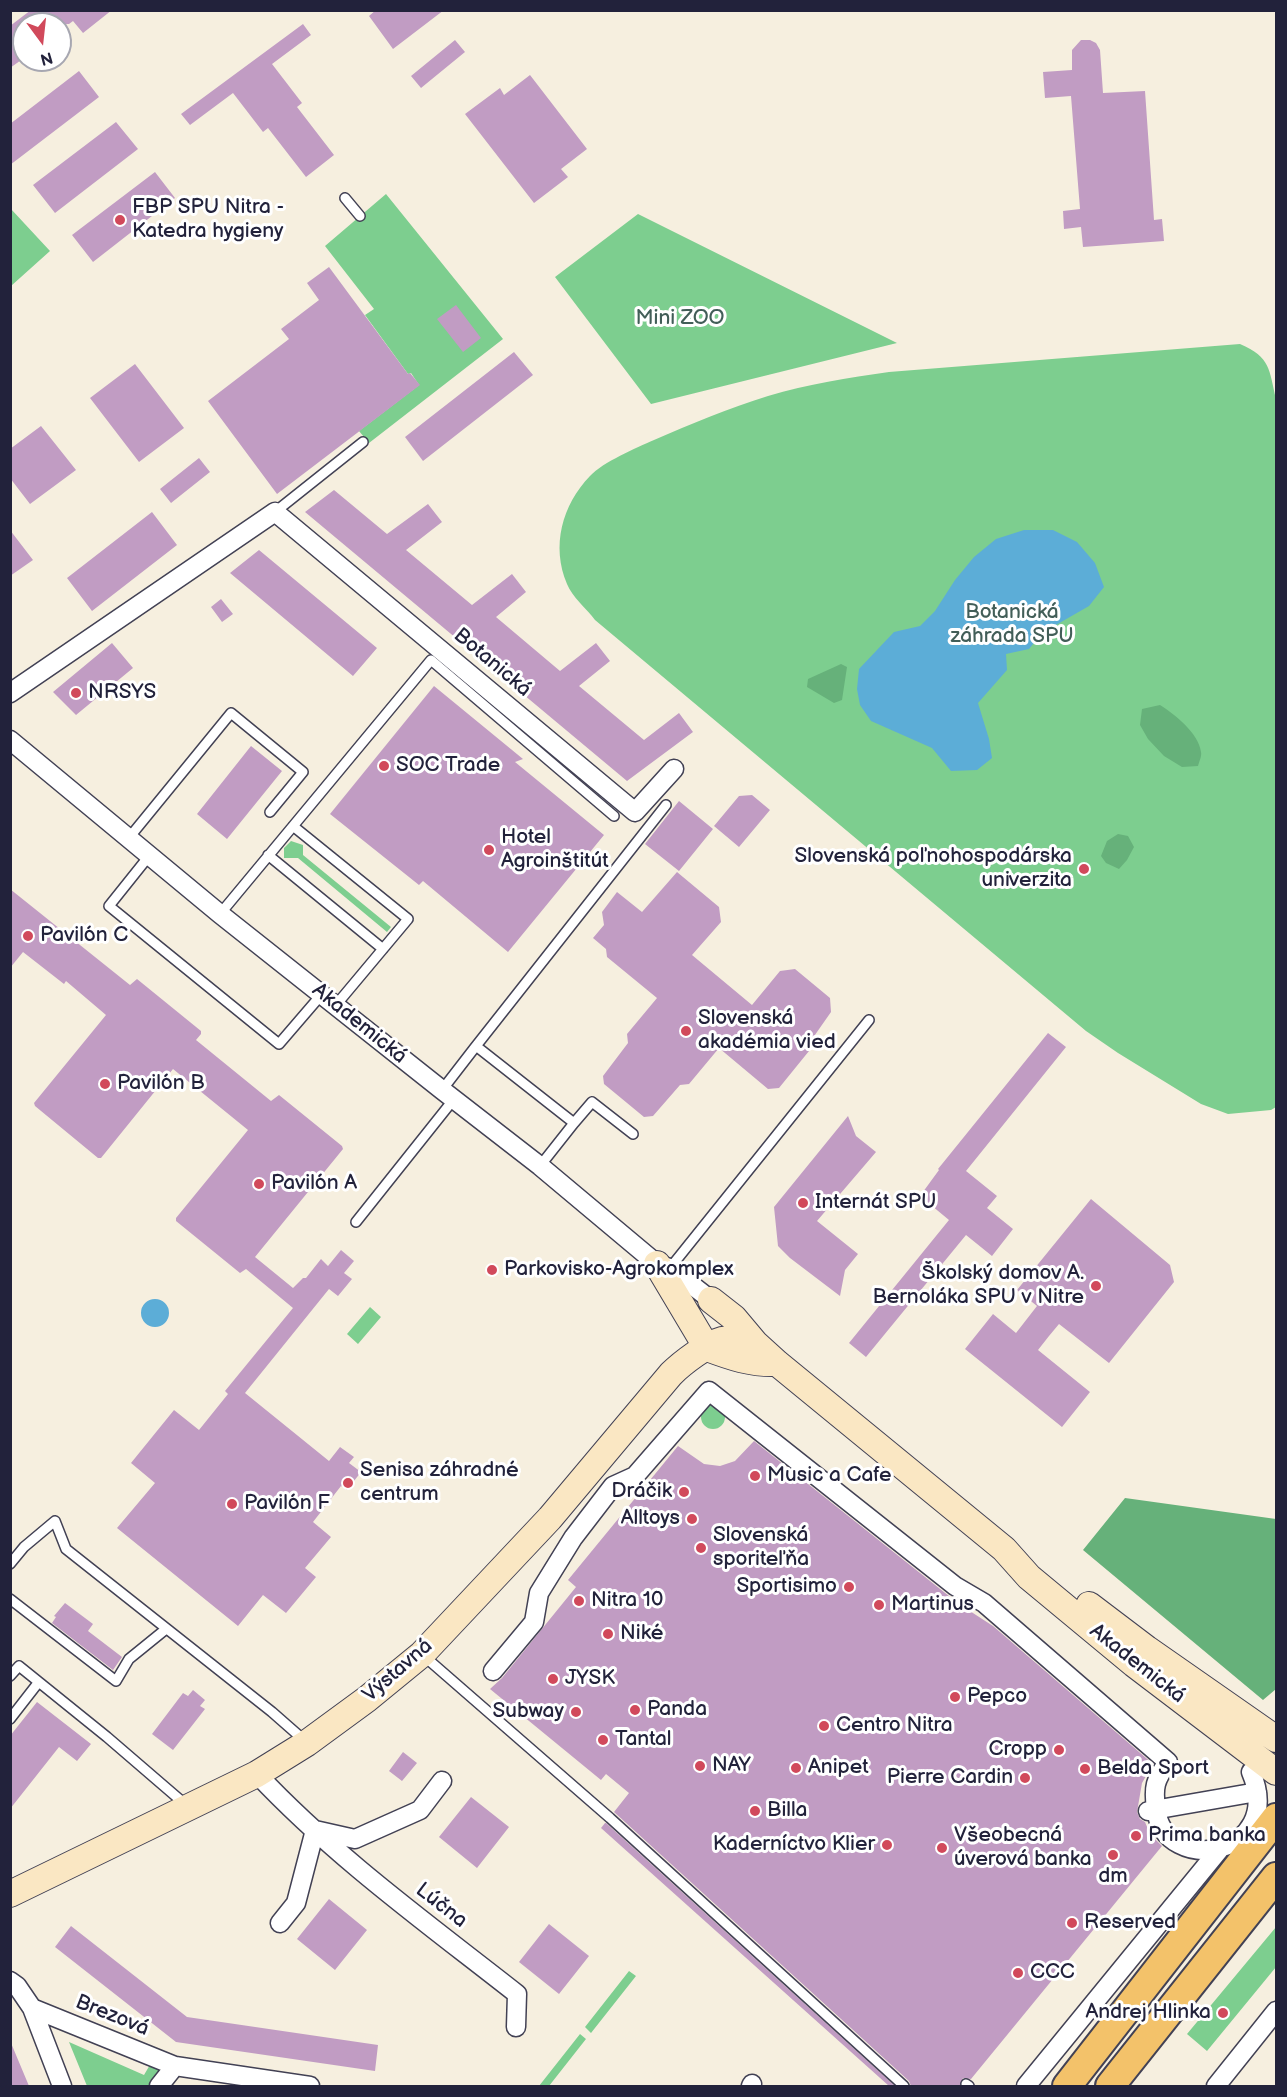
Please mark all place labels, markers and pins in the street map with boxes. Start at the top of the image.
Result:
place label: FBP SPU Nitra - Katedra hygieny [132,195,284,245]
marker: FBP SPU Nitra - Katedra hygieny [113,213,127,227]
place label: NRSYS [88,680,156,706]
marker: NRSYS [69,686,83,700]
place label: SOC Trade [396,753,500,779]
marker: SOC Trade [377,759,391,773]
place label: Hotel Agroinštitút [501,825,609,875]
marker: Hotel Agroinštitút [482,843,496,857]
place label: Slovenská poľnohospodárska univerzita [795,844,1072,894]
marker: Slovenská poľnohospodárska univerzita [1077,862,1091,876]
place label: Pavilón C [40,923,128,949]
marker: Pavilón C [21,929,35,943]
place label: Slovenská akadémia vied [698,1006,836,1056]
marker: Slovenská akadémia vied [679,1024,693,1038]
place label: Pavilón B [117,1071,205,1097]
marker: Pavilón B [98,1077,112,1091]
place label: Pavilón A [271,1171,357,1197]
marker: Pavilón A [252,1177,266,1191]
place label: Internát SPU [815,1190,936,1216]
marker: Internát SPU [796,1196,810,1210]
place label: Parkovisko-Agrokomplex [504,1257,734,1283]
place label: Školský domov A. Bernoláka SPU v Nitre [872,1261,1084,1311]
marker: Parkovisko-Agrokomplex [485,1263,499,1277]
marker: Školský domov A. Bernoláka SPU v Nitre [1089,1279,1103,1293]
place label: Senisa záhradné centrum [360,1458,519,1508]
place label: Music a Cafe [767,1463,891,1489]
marker: Music a Cafe [748,1469,762,1483]
marker: Senisa záhradné centrum [341,1476,355,1490]
place label: Dráčik [611,1479,672,1505]
marker: Dráčik [677,1485,691,1499]
place label: Pavilón F [244,1491,330,1517]
marker: Pavilón F [225,1497,239,1511]
place label: Alltoys [621,1506,680,1532]
marker: Alltoys [685,1512,699,1526]
place label: Slovenská sporiteľňa [713,1523,809,1573]
marker: Slovenská sporiteľňa [694,1541,708,1555]
place label: Sportisimo [736,1574,837,1600]
marker: Sportisimo [842,1580,856,1594]
place label: Nitra 10 [591,1588,663,1614]
place label: Martinus [891,1592,974,1618]
marker: Nitra 10 [572,1594,586,1608]
marker: Martinus [872,1598,886,1612]
place label: Niké [620,1621,663,1647]
marker: Niké [601,1627,615,1641]
place label: JYSK [565,1666,615,1692]
marker: JYSK [546,1672,560,1686]
place label: Pepco [967,1684,1027,1710]
marker: Pepco [948,1690,962,1704]
place label: Panda [647,1697,707,1723]
place label: Subway [493,1699,564,1725]
marker: Panda [628,1703,642,1717]
marker: Subway [569,1705,583,1719]
place label: Centro Nitra [836,1713,953,1739]
marker: Centro Nitra [817,1719,831,1733]
place label: Tantal [615,1727,672,1753]
marker: Tantal [596,1733,610,1747]
place label: Cropp [989,1737,1047,1763]
marker: Cropp [1052,1743,1066,1757]
place label: NAY [712,1753,751,1779]
place label: Anipet [808,1755,869,1781]
place label: Belda Sport [1097,1756,1209,1782]
marker: NAY [693,1759,707,1773]
marker: Anipet [789,1761,803,1775]
marker: Belda Sport [1078,1762,1092,1776]
place label: Pierre Cardin [887,1765,1013,1791]
marker: Pierre Cardin [1018,1771,1032,1785]
place label: Billa [767,1798,807,1824]
marker: Billa [748,1804,762,1818]
place label: Všeobecná úverová banka [954,1823,1092,1873]
place label: Prima banka [1148,1823,1266,1849]
marker: Prima banka [1129,1829,1143,1843]
place label: Kaderníctvo Klier [713,1832,875,1858]
marker: Kaderníctvo Klier [880,1838,894,1852]
marker: Všeobecná úverová banka [935,1841,949,1855]
marker: dm [1106,1848,1120,1862]
place label: dm [1098,1864,1128,1890]
place label: Reserved [1084,1910,1176,1936]
marker: Reserved [1065,1916,1079,1930]
place label: CCC [1030,1960,1075,1986]
marker: CCC [1011,1966,1025,1980]
place label: Andrej Hlinka [1085,2000,1211,2026]
marker: Andrej Hlinka [1216,2006,1230,2020]

